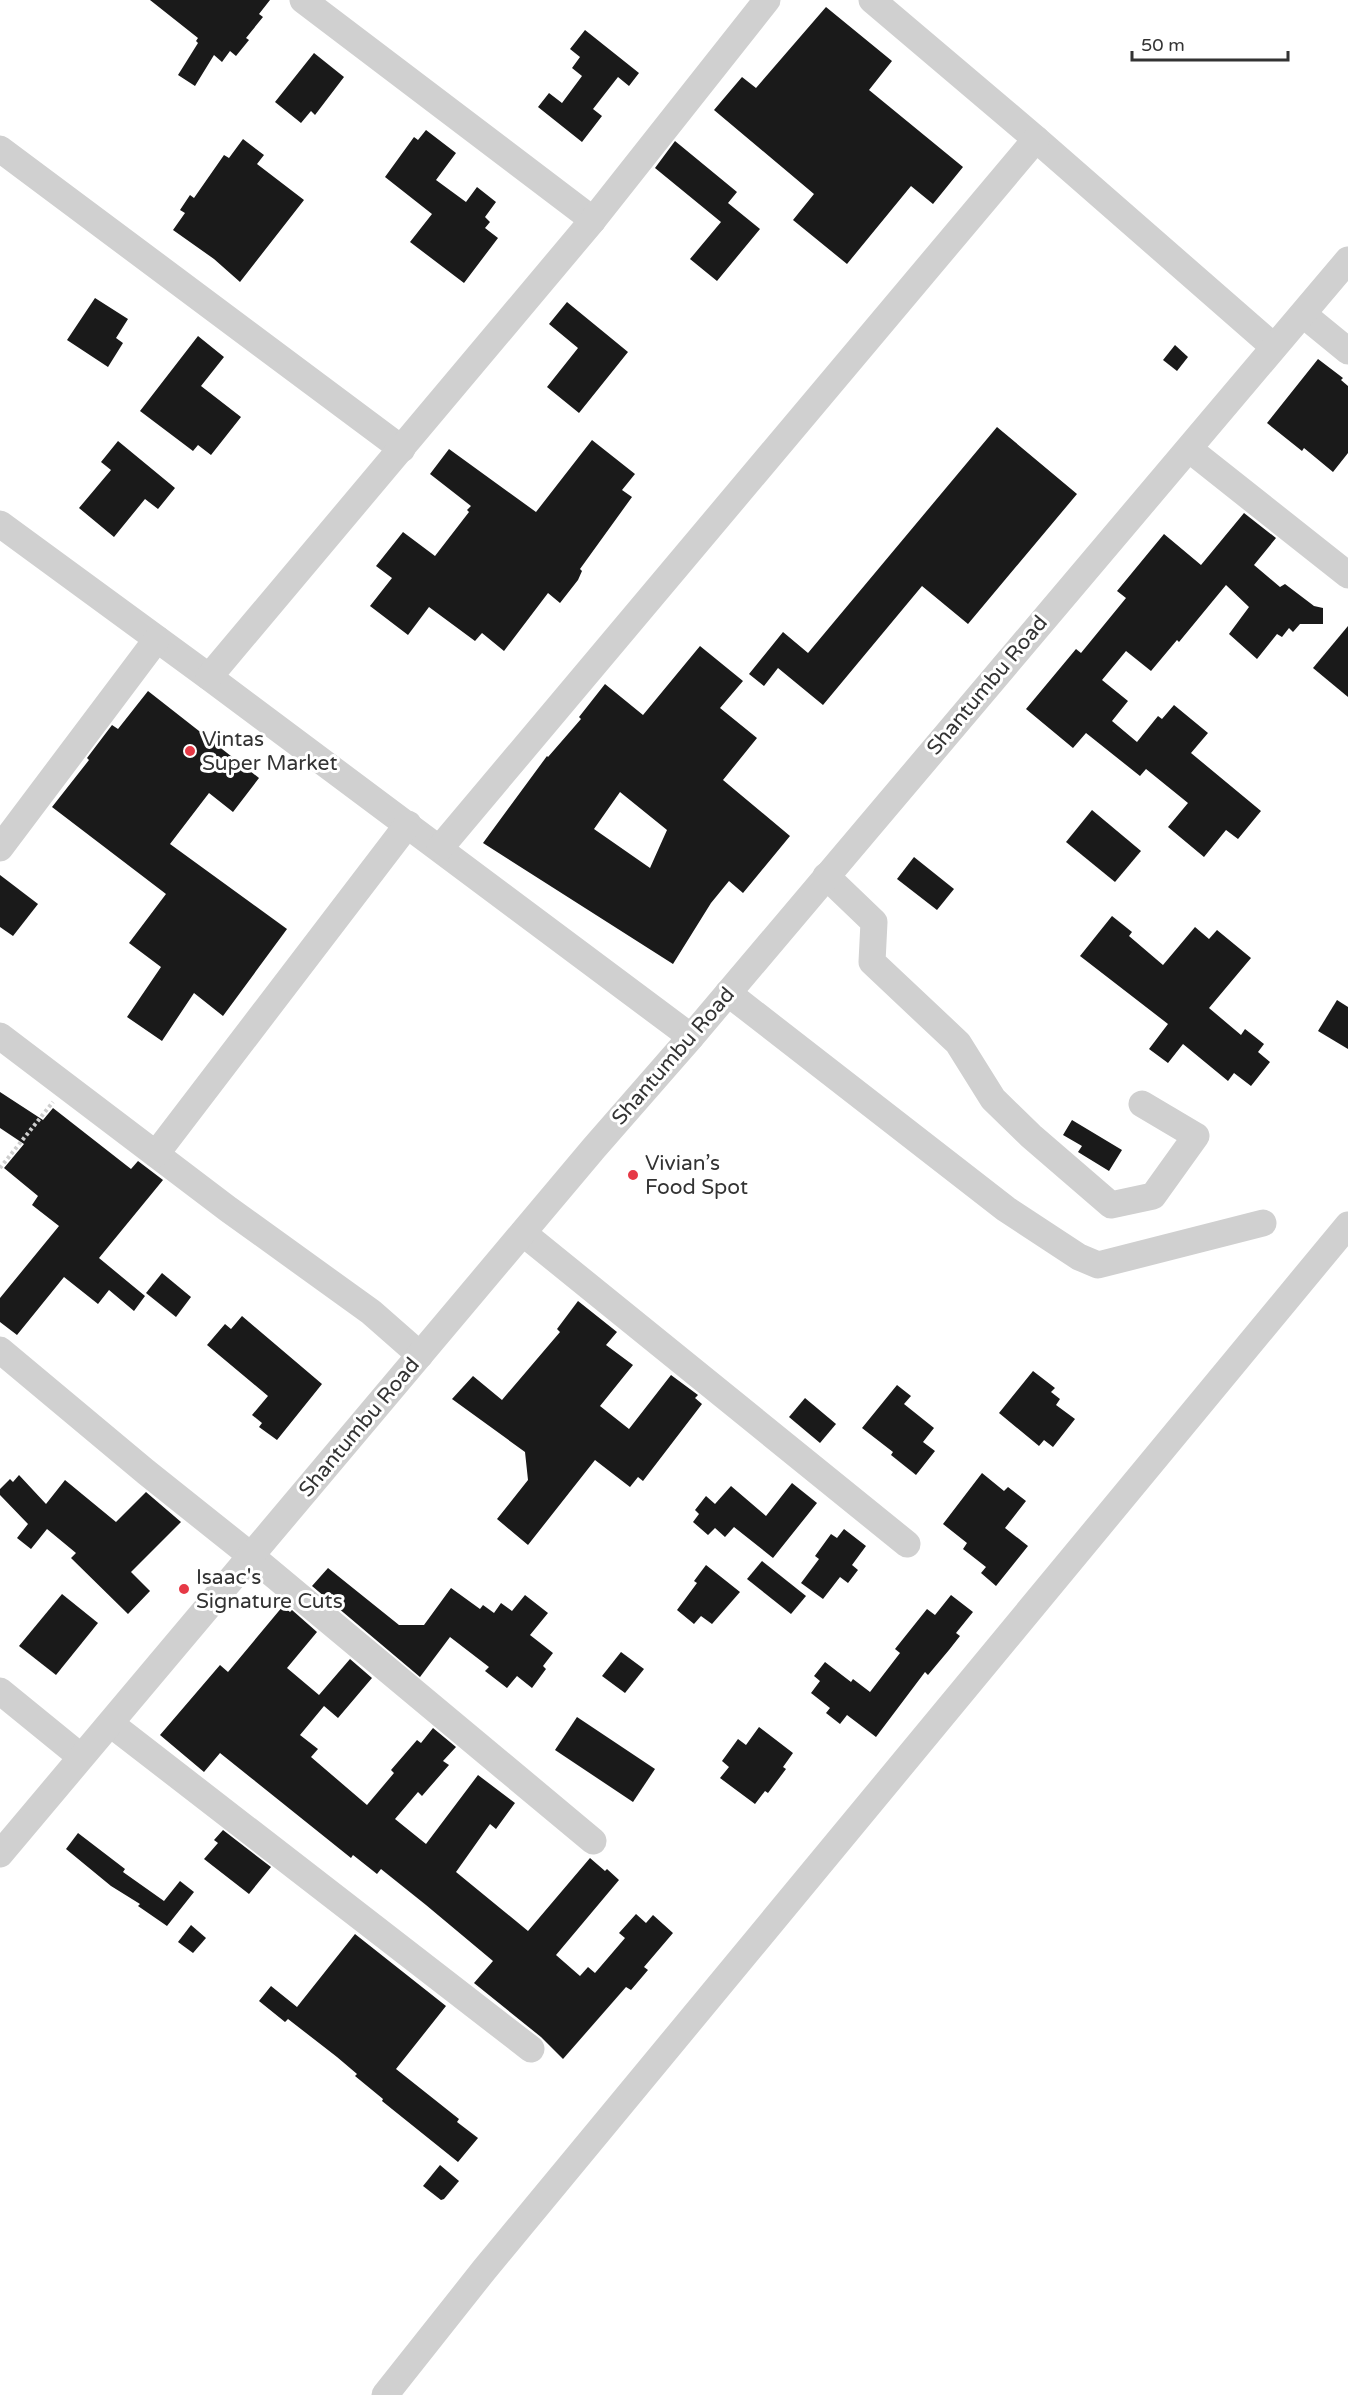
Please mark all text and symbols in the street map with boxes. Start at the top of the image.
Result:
scale bar [1132,24,1288,62]
text: 50 m [1141,34,1185,56]
street label: Shantumbu Road [922,611,1053,760]
place label: Vintas Super Market [202,727,337,776]
marker: Vintas Super Market [183,744,197,758]
street label: Shantumbu Road [607,982,740,1130]
place label: Vivian’s Food Spot [645,1151,748,1200]
marker: Vivian’s Food Spot [626,1168,640,1182]
street label: Shantumbu Road [294,1353,425,1502]
place label: Isaac's Signature Cuts [196,1565,343,1614]
marker: Isaac's Signature Cuts [177,1582,191,1596]

